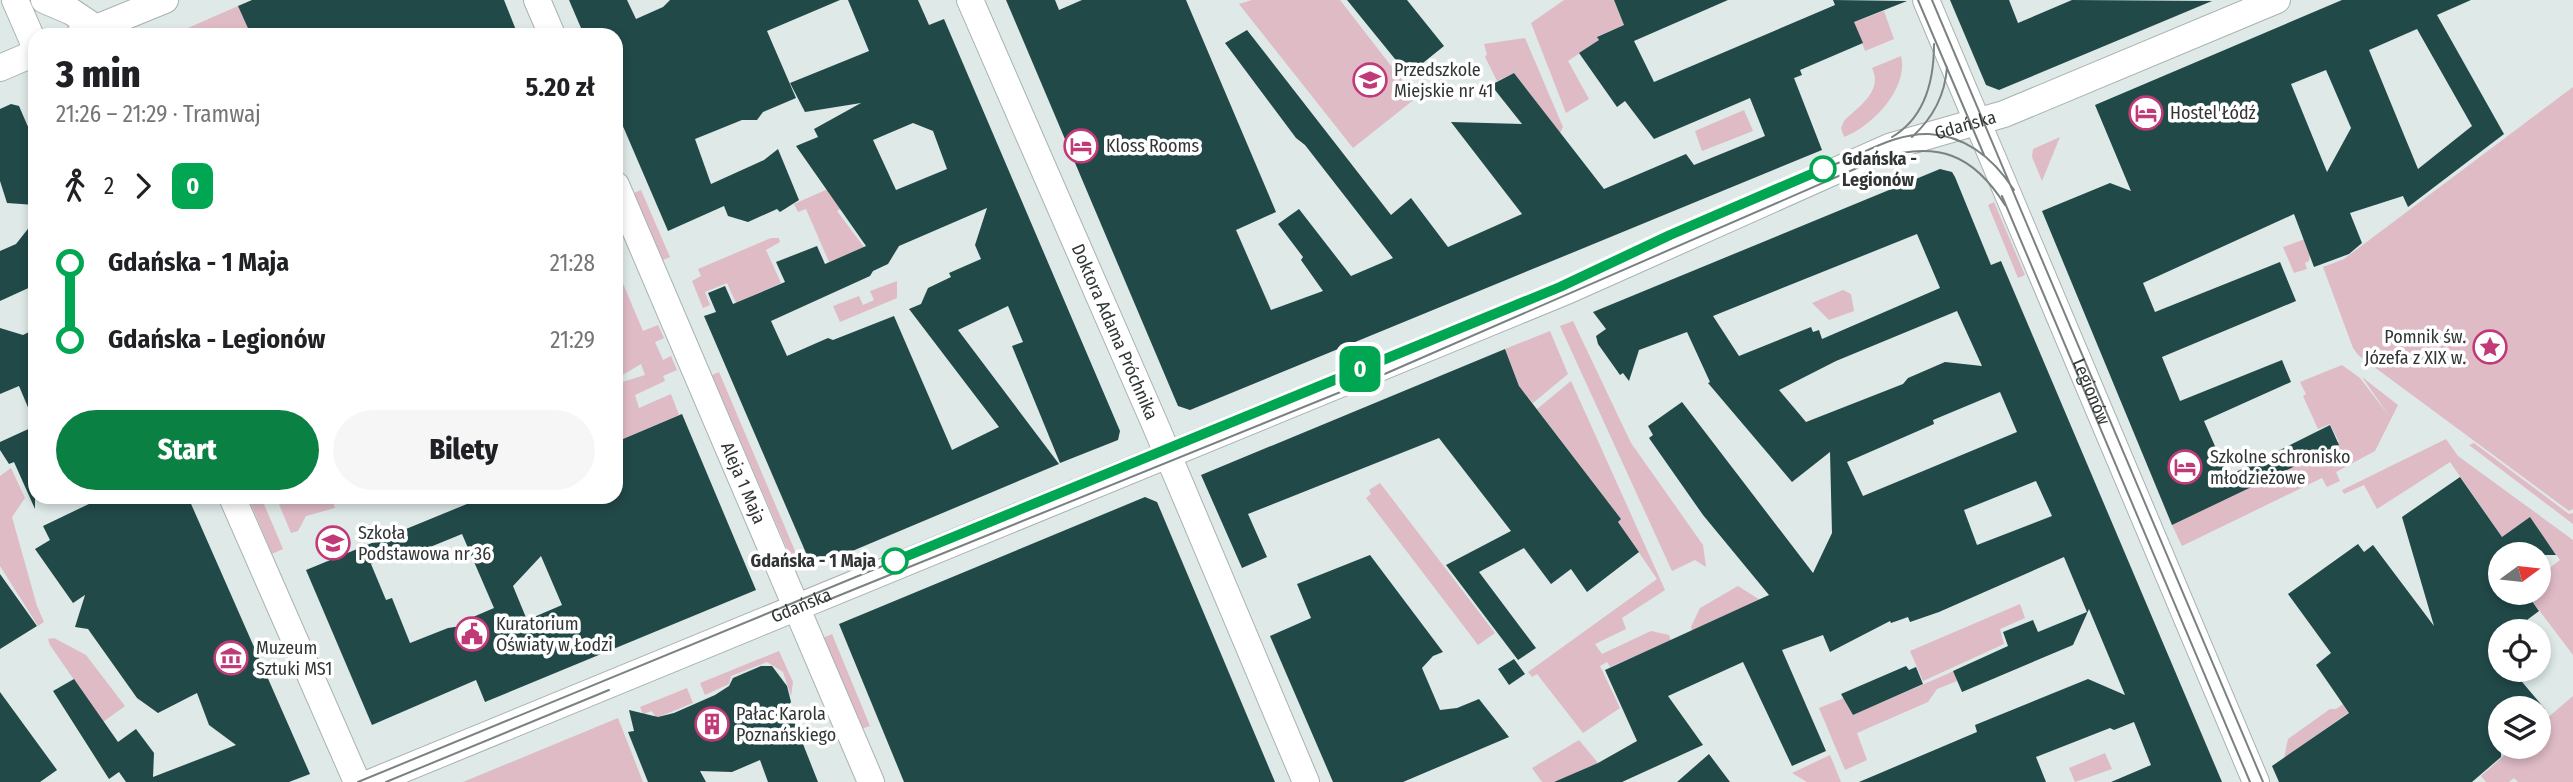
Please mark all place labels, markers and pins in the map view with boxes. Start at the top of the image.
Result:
place label: Przedszkole Miejskie nr 41 [1394,59,1493,102]
school or university icon: Przedszkole Miejskie nr 41 [1351,61,1389,99]
hotel icon: Hostel Łódź [2127,94,2165,132]
place label: Hostel Łódź [2170,102,2256,124]
hotel icon: Kloss Rooms [1062,127,1100,165]
place label: Kloss Rooms [1106,135,1199,157]
place label: Gdańska - Legionów [1842,148,1917,191]
marker: Gdańska - Legionów [1810,156,1836,182]
place label: Pomnik św. Józefa z XIX w. [2365,326,2466,369]
place icon: Pomnik św. Józefa z XIX w. [2471,328,2509,366]
place label: Szkolne schronisko młodzieżowe [2210,446,2350,489]
hotel icon: Szkolne schronisko młodzieżowe [2166,448,2204,486]
place label: Szkoła Podstawowa nr 36 [358,522,491,565]
school or university icon: Szkoła Podstawowa nr 36 [314,524,352,562]
marker: Gdańska - 1 Maja [882,548,908,574]
place label: Gdańska - 1 Maja [751,550,876,572]
place label: Kuratorium Oświaty w Łodzi [496,613,613,656]
public building icon: Kuratorium Oświaty w Łodzi [453,615,491,653]
place label: Muzeum Sztuki MS1 [256,637,332,680]
museum icon: Muzeum Sztuki MS1 [212,639,250,677]
place label: Pałac Karola Poznańskiego [736,703,836,746]
building icon: Pałac Karola Poznańskiego [693,705,731,743]

